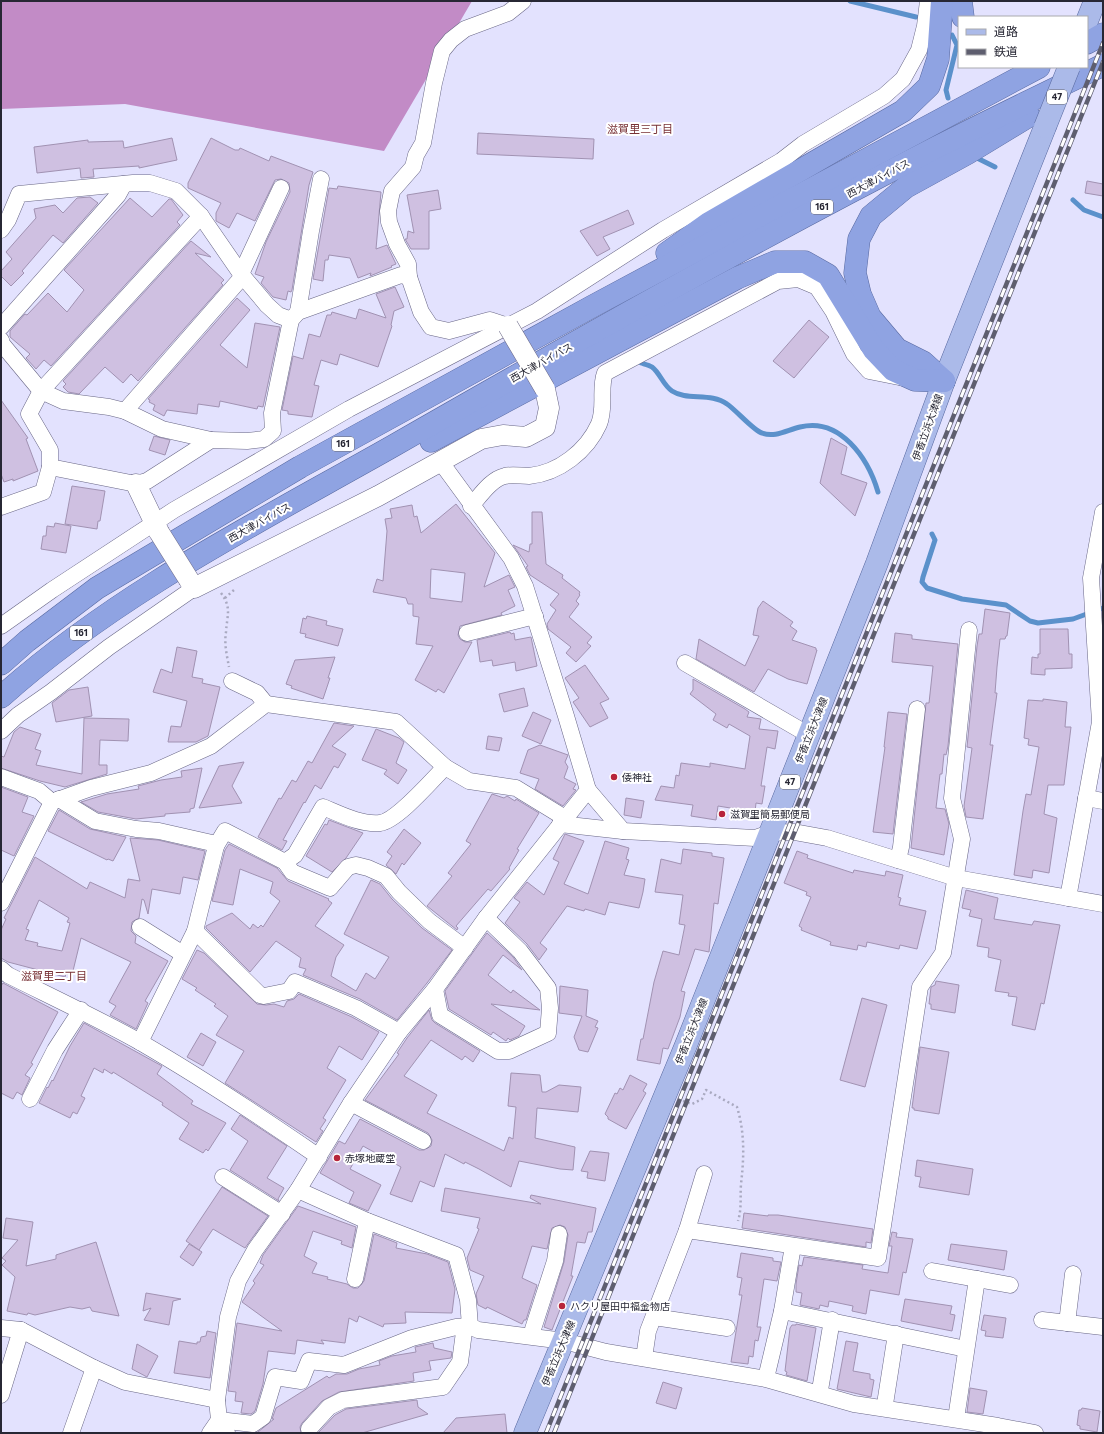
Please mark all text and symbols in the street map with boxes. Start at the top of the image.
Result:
legend [958,16,1088,68]
text: 道路 [994,24,1018,38]
text: 鉄道 [994,44,1018,58]
road number: 47 [1047,90,1067,104]
district label: 滋賀里三丁目 [607,122,673,135]
street label: 西大津バイパス [844,156,912,200]
road number: 161 [811,200,833,214]
street label: 西大津バイパス [508,340,574,384]
street label: 伊香立浜大津線 [909,392,945,462]
road number: 161 [332,437,354,451]
street label: 西大津バイパス [226,500,292,544]
road number: 161 [70,626,92,640]
street label: 伊香立浜大津線 [792,695,830,765]
place label: 倭神社 [621,771,652,783]
marker: 倭神社 [609,772,619,782]
road number: 47 [780,775,800,789]
place label: 滋賀里簡易郵便局 [730,808,810,820]
marker: 滋賀里簡易郵便局 [717,809,727,819]
district label: 滋賀里二丁目 [21,969,87,982]
street label: 伊香立浜大津線 [672,996,710,1066]
place label: 赤塚地蔵堂 [345,1152,395,1164]
marker: 赤塚地蔵堂 [332,1153,342,1163]
place label: ハクリ屋田中福金物店 [570,1300,670,1312]
marker: ハクリ屋田中福金物店 [557,1301,567,1311]
street label: 伊香立浜大津線 [539,1318,577,1388]

